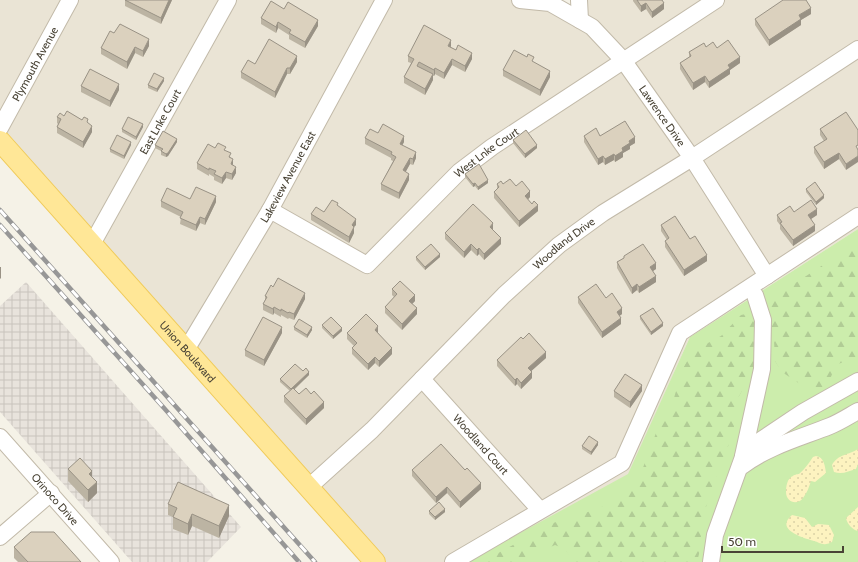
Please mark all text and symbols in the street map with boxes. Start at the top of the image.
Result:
street label: Plymouth Avenue [9,24,61,104]
street label: Lawrence Drive [636,82,689,149]
street label: East Lnke Court [136,86,184,157]
street label: West Lnke Court [451,124,522,180]
street label: Lakeview Avenue East [257,128,319,225]
street label: Woodland Drive [530,214,598,272]
street label: Union Boulevard [157,318,219,385]
street label: Woodland Court [450,411,512,478]
street label: Orinoco Drive [28,470,82,528]
scale bar [722,528,843,554]
text: 50 m [728,534,756,549]

